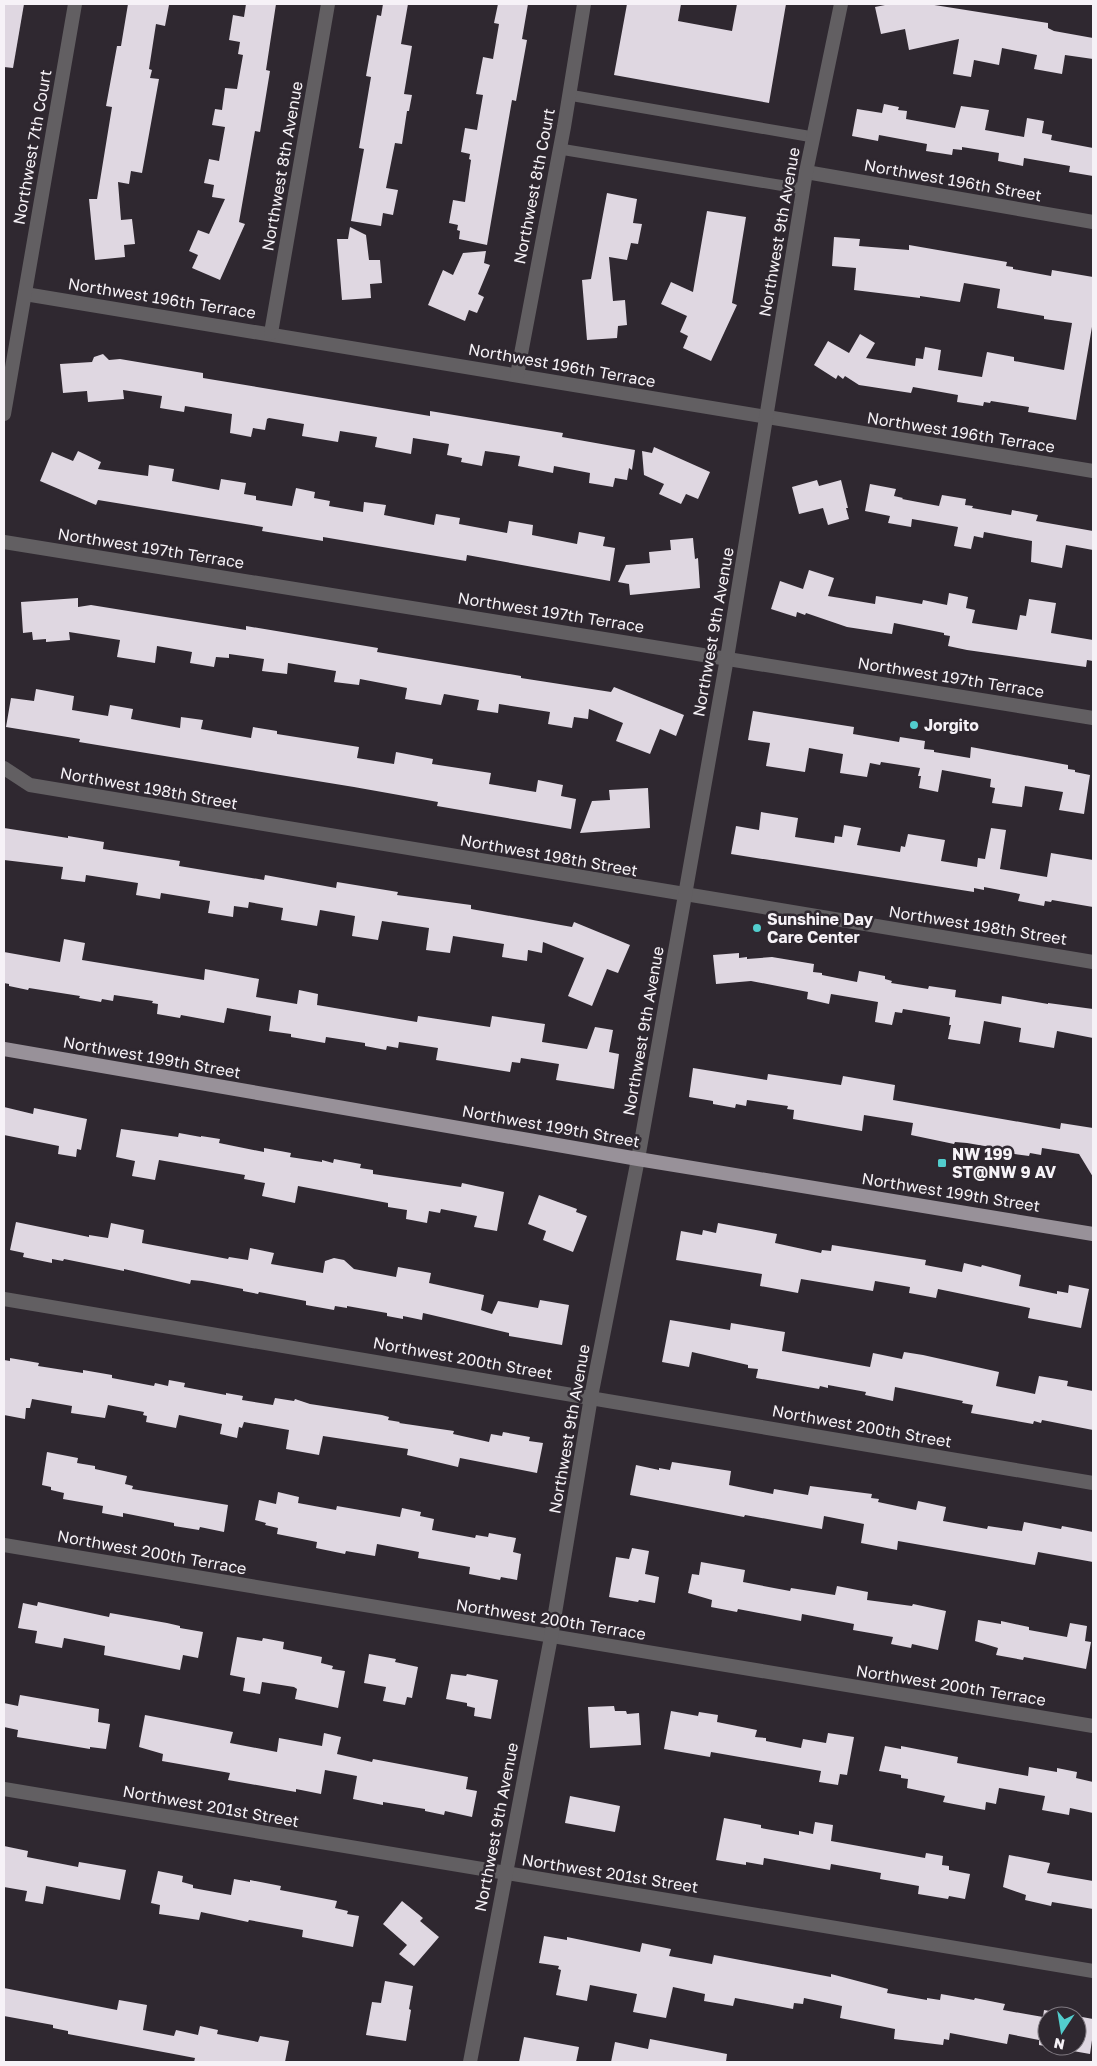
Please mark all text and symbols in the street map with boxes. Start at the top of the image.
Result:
street label: Northwest 7th Court [9,68,55,226]
street label: Northwest 8th Avenue [257,80,307,252]
street label: Northwest 8th Court [509,106,559,266]
street label: Northwest 9th Avenue [754,146,804,318]
street label: Northwest 196th Street [863,155,1043,205]
street label: Northwest 196th Terrace [67,273,257,323]
street label: Northwest 196th Terrace [467,339,657,391]
street label: Northwest 196th Terrace [866,407,1056,457]
street label: Northwest 197th Terrace [56,523,246,573]
street label: Northwest 9th Avenue [688,546,738,718]
street label: Northwest 197th Terrace [456,587,646,637]
street label: Northwest 197th Terrace [856,652,1046,702]
place label: Jorgito [924,715,979,735]
marker: Jorgito [908,719,920,731]
street label: Northwest 198th Street [59,763,239,813]
street label: Northwest 198th Street [459,830,639,880]
street label: Northwest 198th Street [887,901,1069,949]
place label: Sunshine Day Care Center [767,909,874,947]
marker: Sunshine Day Care Center [751,922,763,934]
street label: Northwest 9th Avenue [618,945,668,1117]
street label: Northwest 199th Street [62,1032,242,1082]
street label: Northwest 199th Street [461,1101,641,1151]
place label: NW 199 ST@NW 9 AV [952,1144,1057,1182]
marker: NW 199 ST@NW 9 AV [936,1157,948,1169]
street label: Northwest 199th Street [860,1168,1042,1216]
street label: Northwest 200th Street [372,1332,554,1384]
street label: Northwest 9th Avenue [544,1343,594,1515]
street label: Northwest 200th Street [771,1400,953,1452]
street label: Northwest 200th Terrace [56,1525,248,1579]
street label: Northwest 200th Terrace [455,1594,647,1644]
street label: Northwest 200th Terrace [855,1660,1047,1710]
street label: Northwest 9th Avenue [470,1741,522,1913]
street label: Northwest 201st Street [121,1781,301,1831]
street label: Northwest 201st Street [520,1849,700,1897]
north arrow [1037,2006,1087,2056]
text: N [1052,2035,1066,2054]

